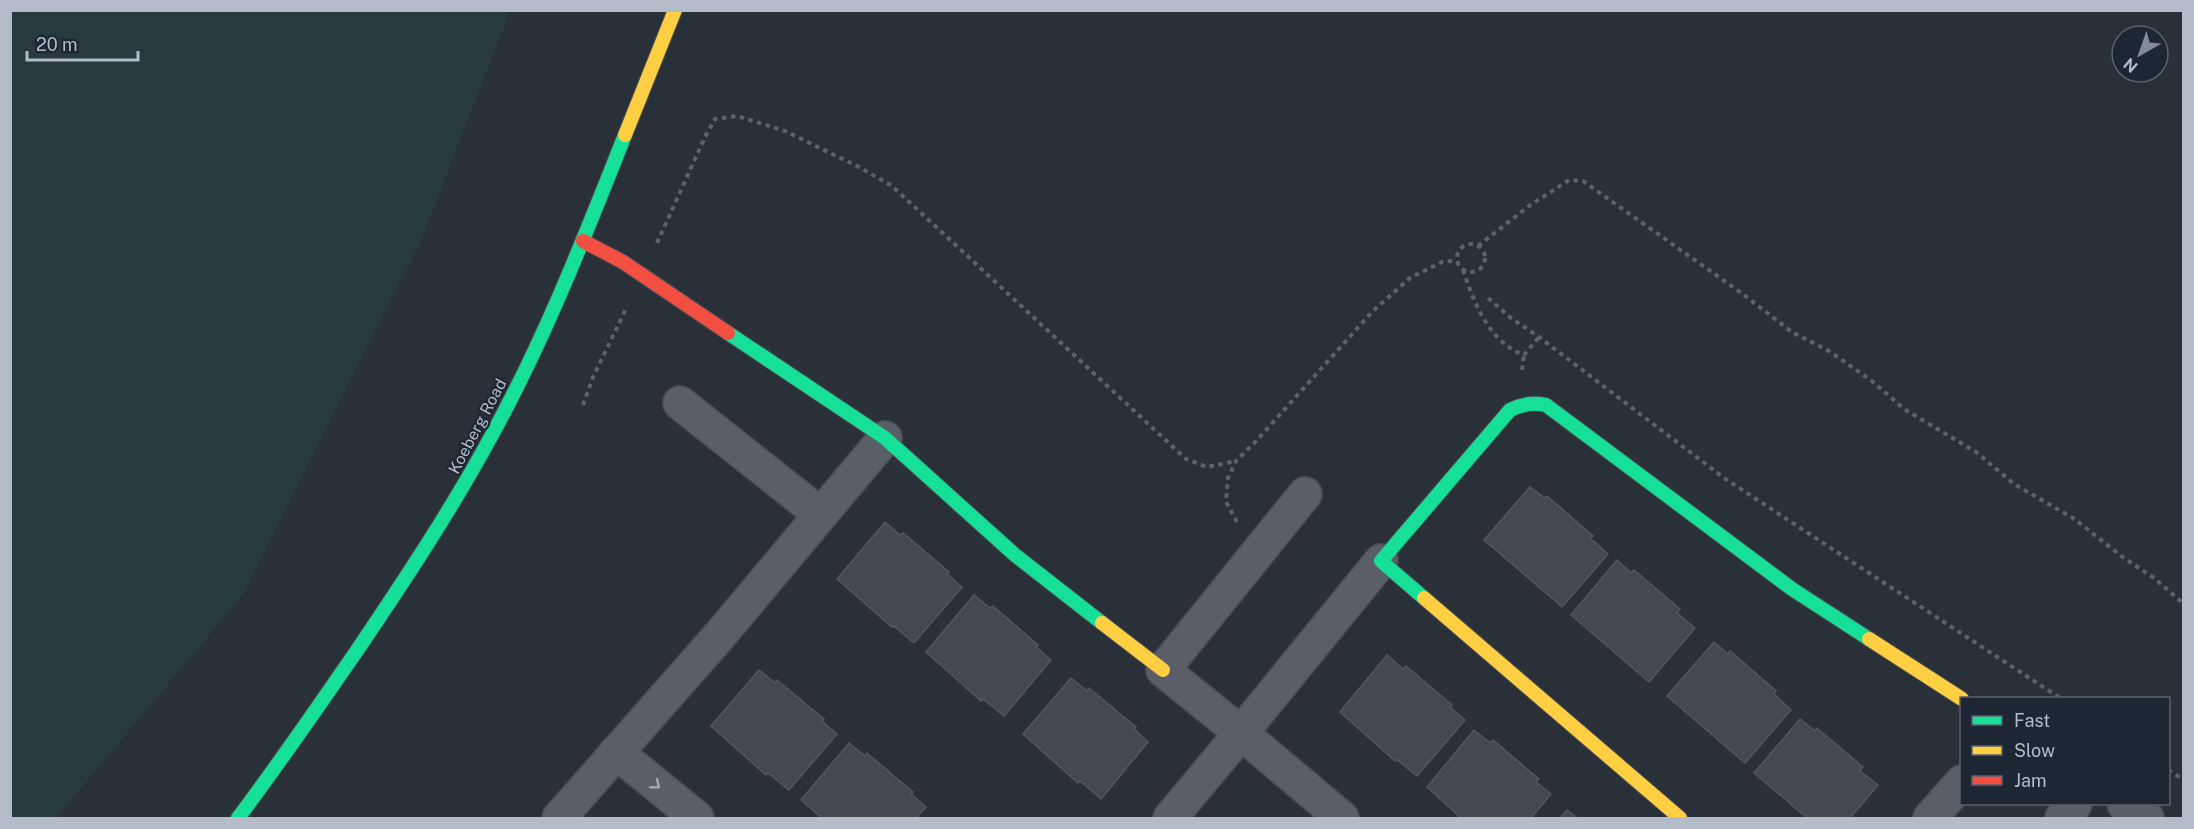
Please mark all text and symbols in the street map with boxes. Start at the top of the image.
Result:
scale bar [27,24,138,62]
north arrow [2110,24,2170,84]
text: 20 m [36,34,78,55]
text: N [2120,54,2142,76]
street label: Koeberg Road [444,375,510,477]
legend [1960,697,2170,805]
text: Fast [2014,710,2050,731]
text: Slow [2014,740,2055,761]
text: Jam [2014,770,2047,791]
one-way arrow [649,778,660,789]

